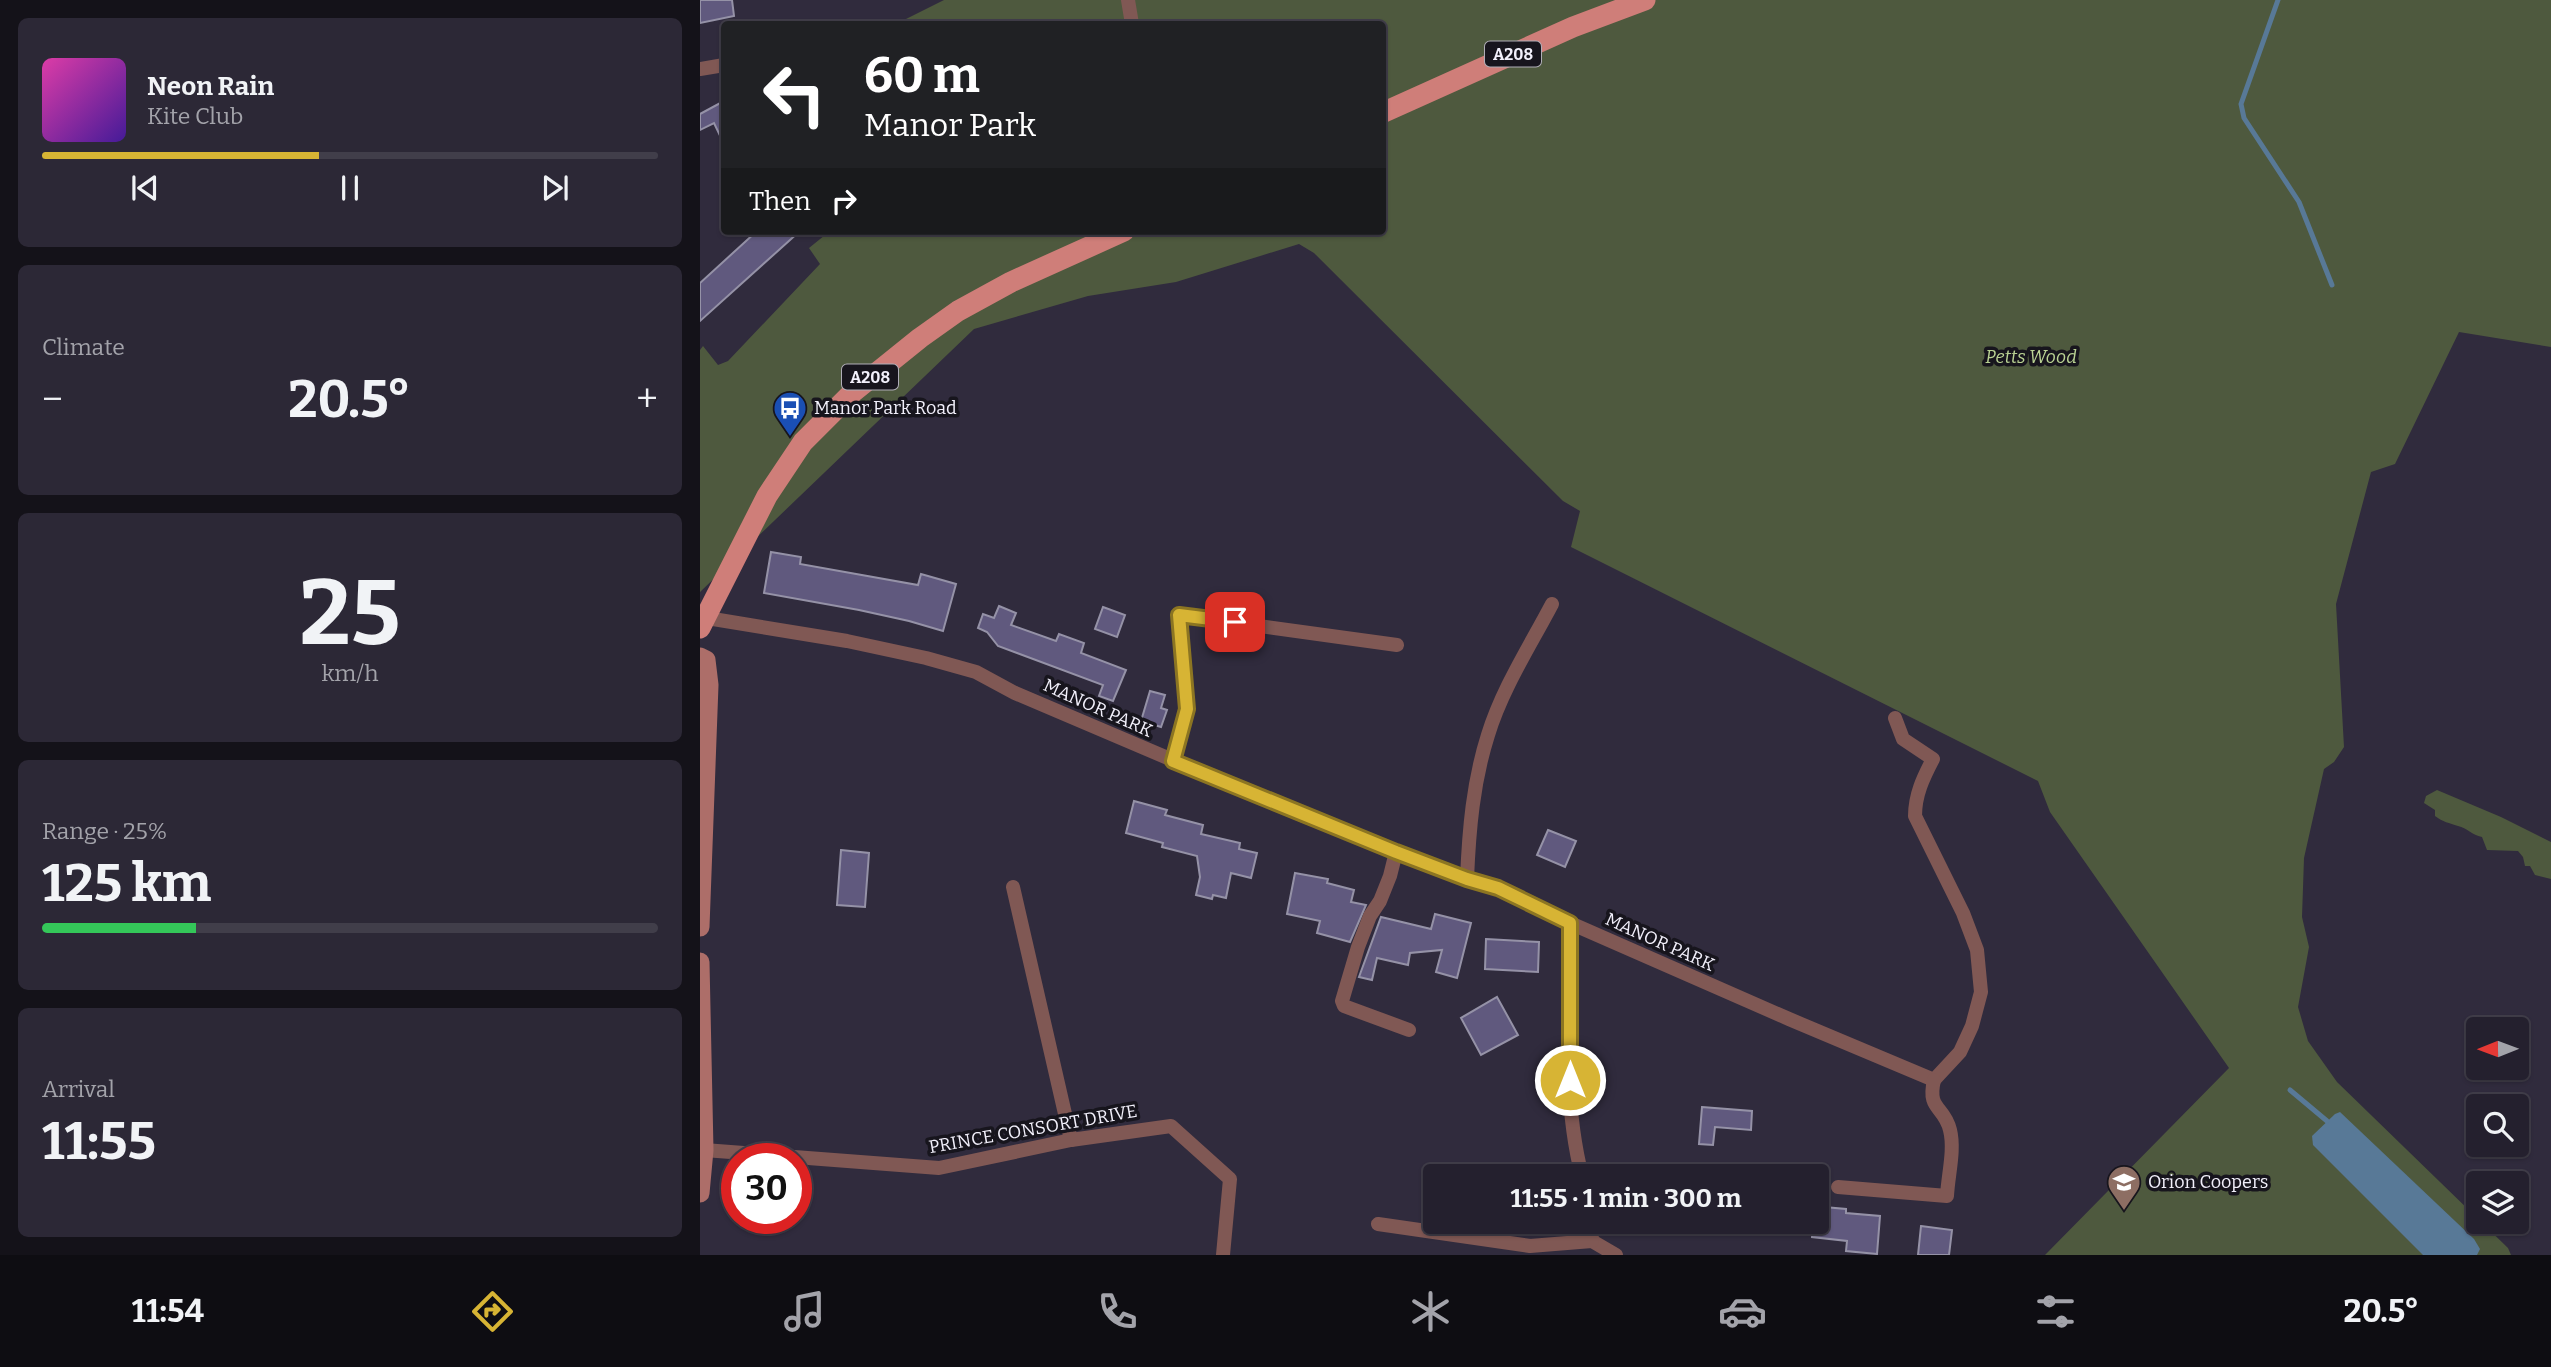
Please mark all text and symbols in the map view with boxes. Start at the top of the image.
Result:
road number: A208 [1485,42,1541,66]
text: 60 m [864,46,980,105]
icon: left [749,49,840,140]
text: Neon Rain [147,71,274,102]
text: Kite Club [147,102,243,130]
text: Manor Park [864,106,1036,144]
icon: previous [126,169,164,207]
icon: pause [331,169,369,207]
icon: next [536,169,574,207]
icon: right [825,182,863,220]
text: Then [749,186,811,217]
text: Climate [42,333,125,361]
park label: Petts Wood [1985,346,2077,368]
road number: A208 [842,364,898,390]
text: 20.5° [288,368,411,431]
text: − [42,376,63,422]
text: + [636,376,658,422]
bus stop icon: Manor Park Road [771,389,809,438]
place label: Manor Park Road [814,397,957,419]
text: 25 [299,559,401,668]
pin [1205,592,1265,652]
icon: arrive [1216,603,1254,641]
text: km/h [322,659,378,687]
street label: MANOR PARK [1040,674,1156,742]
text: Range · 25% [42,817,167,845]
text: 125 km [42,852,211,915]
street label: MANOR PARK [1602,908,1718,976]
north arrow [2466,1017,2529,1080]
map controls [2466,1017,2529,1234]
position arrow [1533,1043,1607,1117]
text: Arrival [42,1075,115,1103]
button: search [2466,1094,2529,1157]
street label: PRINCE CONSORT DRIVE [927,1100,1139,1158]
text: 11:55 [42,1110,156,1173]
speed limit sign: 30 [721,1143,812,1234]
school or university icon: Orion Coopers [2105,1163,2143,1212]
place label: Orion Coopers [2148,1171,2268,1193]
button: layers [2466,1171,2529,1234]
text: 11:55 · 1 min · 300 m [1510,1183,1742,1214]
icon: directions [468,1287,517,1336]
icon: music [780,1287,829,1336]
icon: phone [1093,1287,1142,1336]
icon: climate [1406,1287,1455,1336]
icon: car [1718,1287,1767,1336]
icon: filters [2031,1287,2080,1336]
text: 11:54 [132,1292,204,1330]
text: 20.5° [2344,1292,2419,1330]

